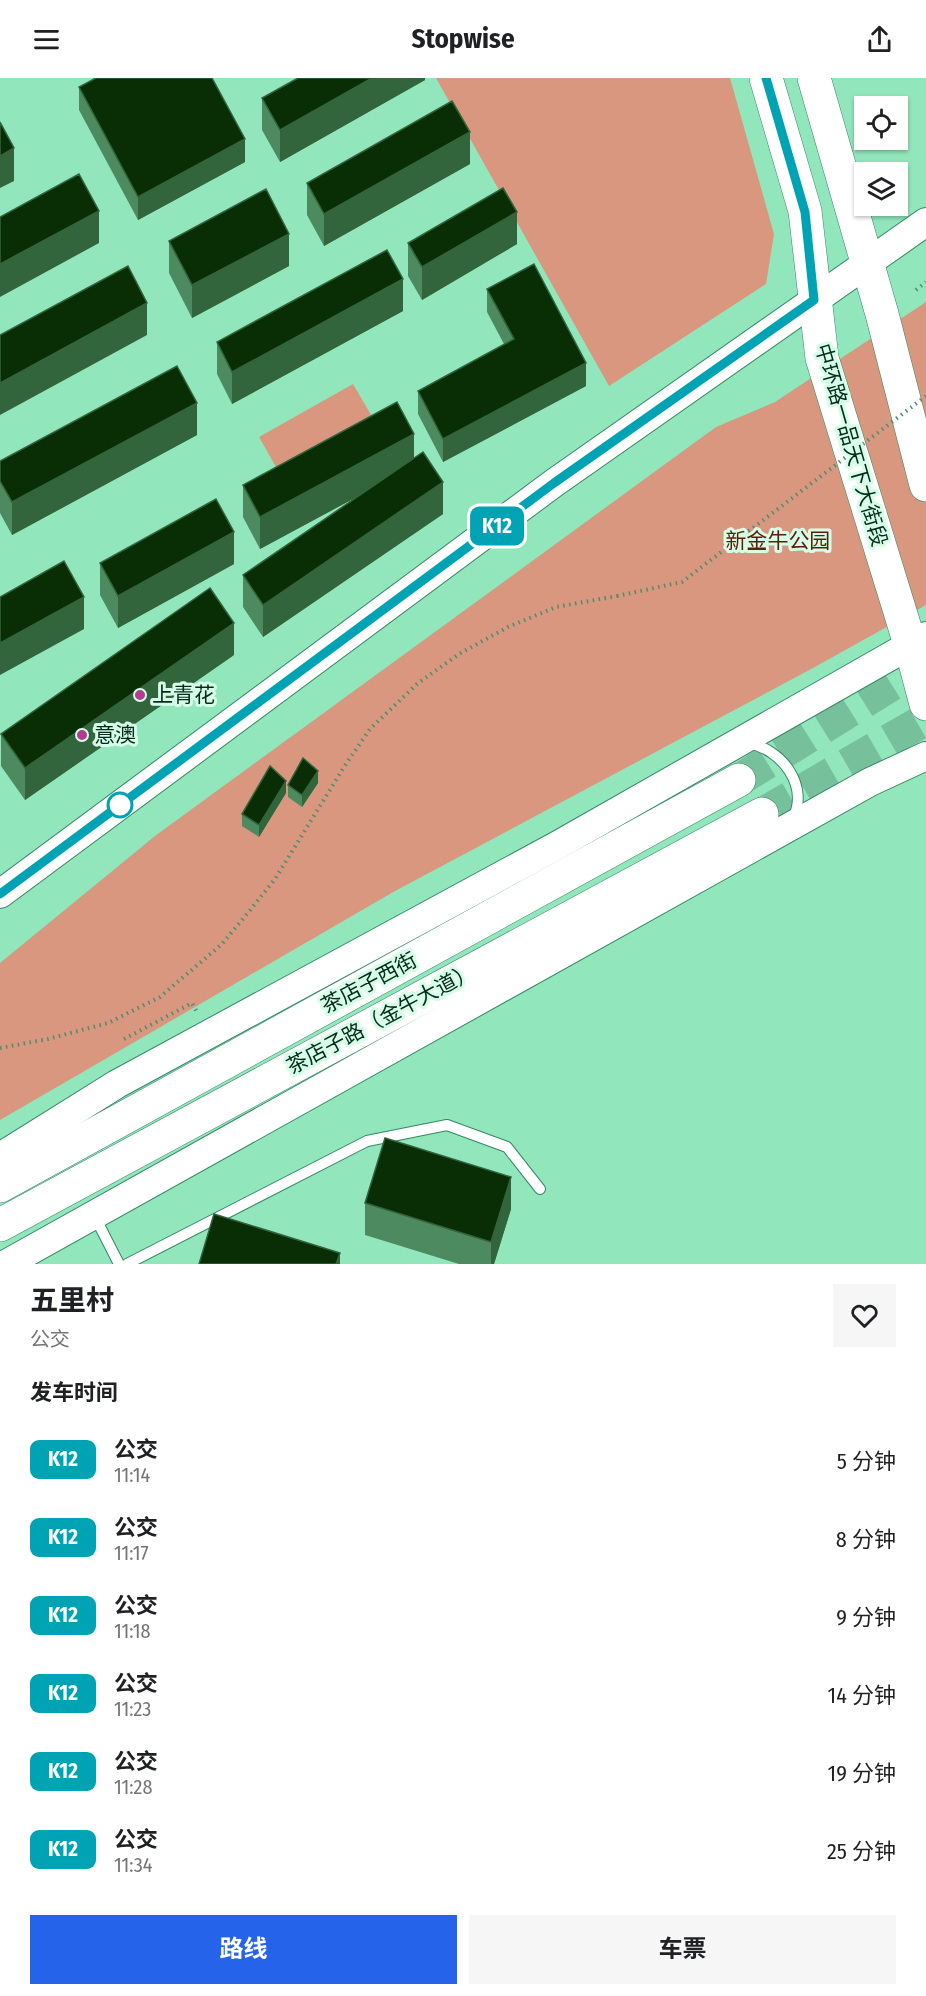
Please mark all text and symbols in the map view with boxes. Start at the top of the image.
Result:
icon: menu [30,23,63,56]
text: Stopwise [411,23,515,55]
icon: share [863,23,896,56]
map controls [854,96,908,216]
button: locate [854,96,908,150]
button: layers [854,162,908,216]
street label: 中环路一品天下大街段 [810,340,892,550]
line badge: K12 [462,506,532,546]
text: K12 [482,513,512,539]
park label: 新金牛公园 [726,528,831,554]
place label: 上青花 [152,682,215,708]
marker: 上青花 [133,688,147,702]
place label: 意澳 [94,722,136,748]
marker: 意澳 [75,728,89,742]
unlabelled marker [107,792,133,818]
street label: 茶店子西街 [317,947,421,1019]
street label: 茶店子路（金牛大道） [282,958,480,1080]
text: 五里村 [30,1284,114,1317]
button: heart [833,1284,896,1347]
text: 公交 [30,1327,70,1351]
text: 发车时间 [30,1379,118,1406]
text: 公交 [114,1436,158,1463]
text: K12 [48,1446,78,1472]
text: 5 分钟 [837,1448,896,1475]
text: 11:14 [114,1463,150,1487]
text: 公交 [114,1514,158,1541]
text: K12 [48,1524,78,1550]
text: 8 分钟 [836,1526,896,1553]
text: 11:17 [114,1541,149,1565]
text: 公交 [114,1592,158,1619]
text: K12 [48,1602,78,1628]
text: 9 分钟 [836,1604,896,1631]
text: 11:18 [114,1619,151,1643]
text: 公交 [114,1670,158,1697]
text: K12 [48,1680,78,1706]
text: 14 分钟 [828,1682,896,1709]
text: 11:23 [114,1697,151,1721]
text: 公交 [114,1748,158,1775]
text: K12 [48,1758,78,1784]
text: 19 分钟 [828,1760,896,1787]
text: 11:28 [114,1775,152,1799]
text: 公交 [114,1826,158,1853]
text: K12 [48,1836,78,1862]
text: 25 分钟 [827,1838,896,1865]
text: 11:34 [114,1853,152,1877]
button: 路线 [30,1915,457,1984]
button: 车票 [469,1915,896,1984]

